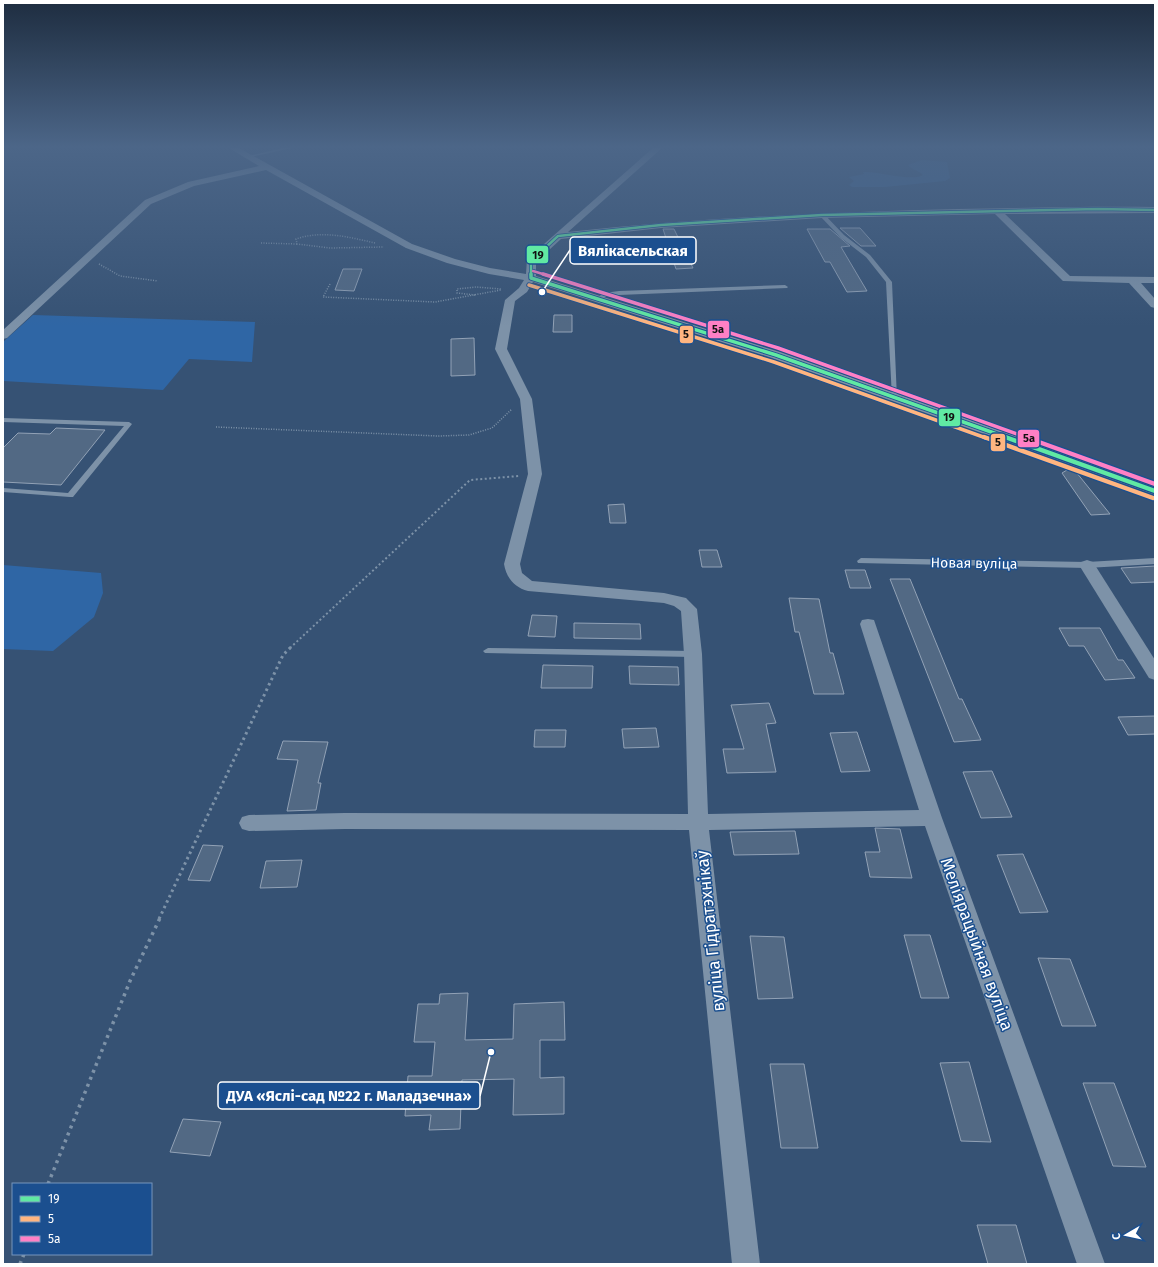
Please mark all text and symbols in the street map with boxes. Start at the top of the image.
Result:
callout: Вялікасельская [570,237,696,264]
text: Вялікасельская [578,242,688,260]
line badge: 19 [526,245,549,264]
text: 19 [532,249,544,262]
line badge: 5а [707,320,730,339]
text: 5а [712,323,724,336]
line badge: 5 [679,325,694,344]
text: 5 [683,328,689,341]
line badge: 19 [938,408,961,427]
text: 19 [943,411,955,424]
line badge: 5а [1017,429,1040,448]
text: 5а [1023,432,1035,445]
line badge: 5 [990,433,1006,452]
text: 5 [995,436,1001,449]
street label: Новая вуліца [930,554,1018,573]
street label: вуліца Гідратэхнікаў [692,848,729,1013]
street label: Меліярацыйная вуліца [935,855,1018,1034]
callout: ДУА «Яслі-сад №22 г. Маладзечна» [218,1082,480,1109]
text: ДУА «Яслі-сад №22 г. Маладзечна» [225,1087,472,1105]
legend [12,1183,152,1255]
text: 19 [48,1192,60,1206]
text: 5 [48,1212,54,1226]
north arrow [1106,1215,1146,1255]
text: 5а [48,1232,61,1246]
text: С [1110,1232,1124,1241]

